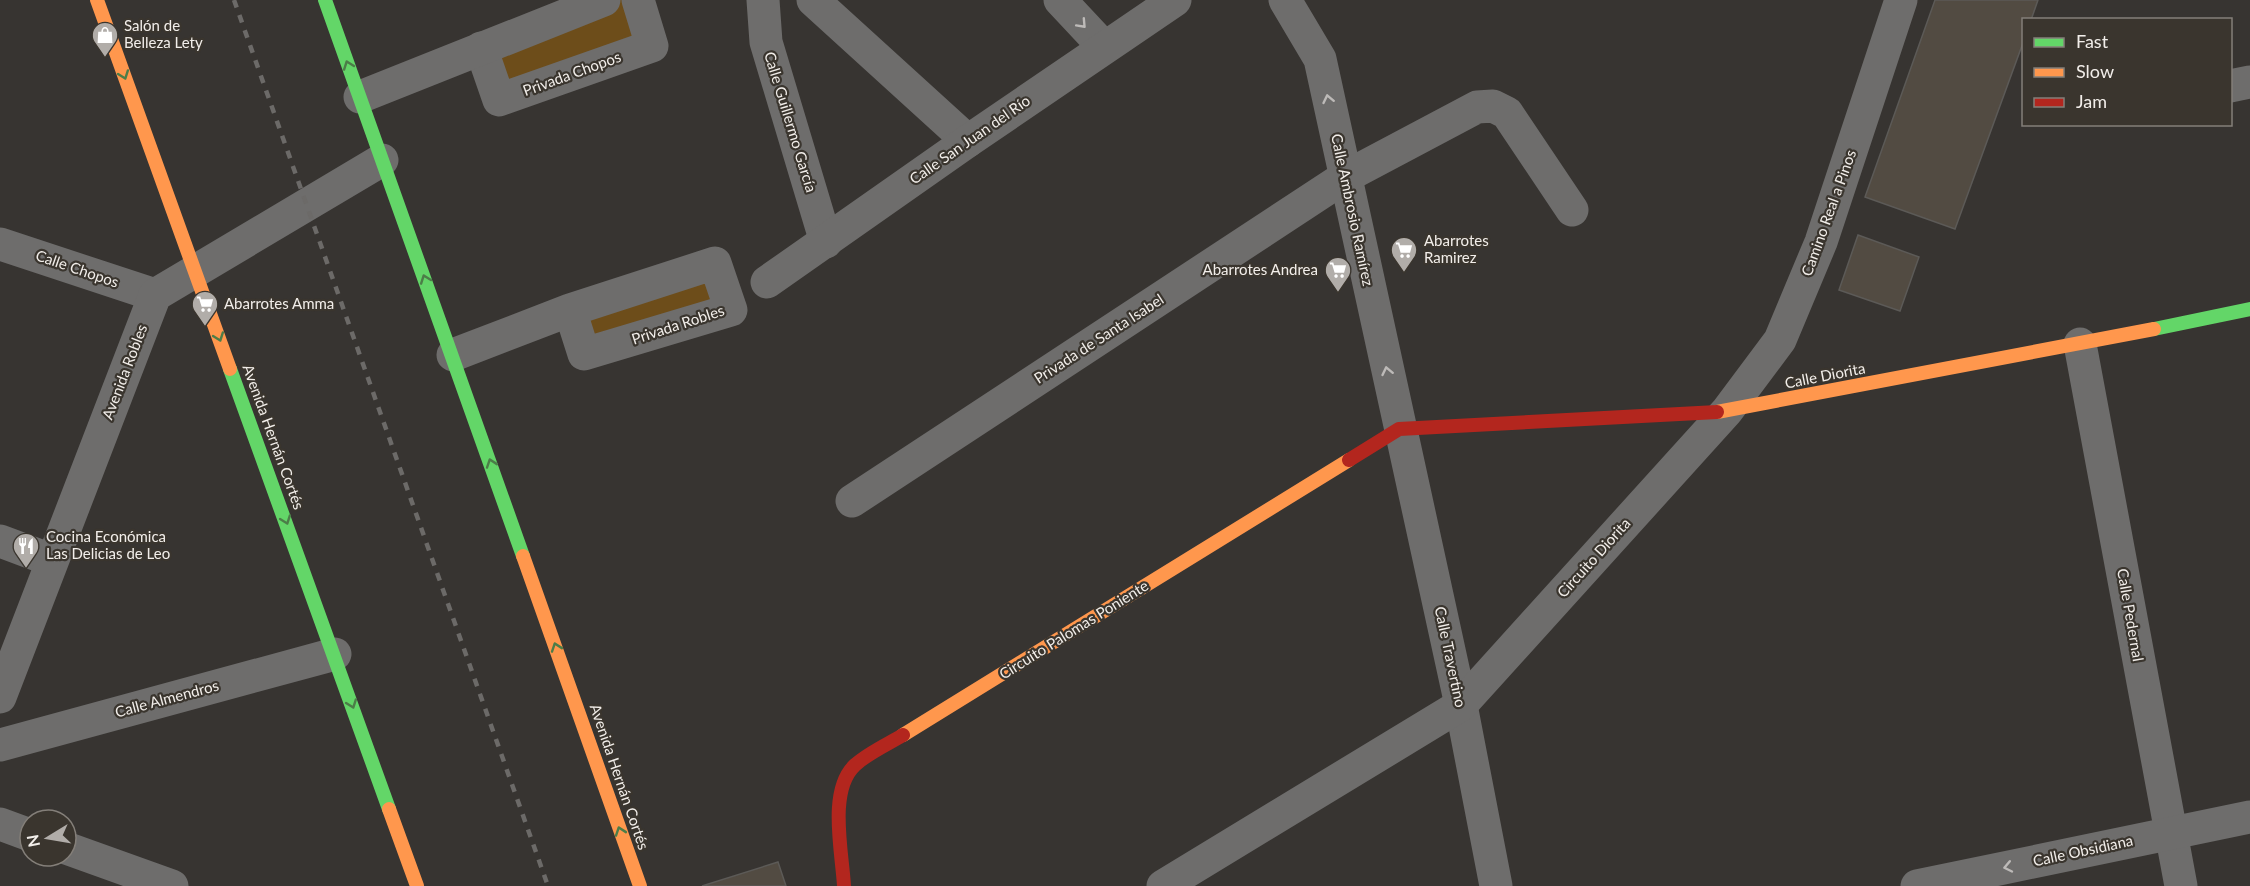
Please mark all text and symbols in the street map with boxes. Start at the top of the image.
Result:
place label: Salón de Belleza Lety [124,16,203,51]
one-way arrow [1075,17,1086,27]
legend [2022,18,2232,126]
shop icon: Salón de Belleza Lety [90,20,120,58]
text: Fast [2076,30,2109,52]
street label: Privada Chopos [520,47,623,99]
street label: Calle Guillermo García [761,49,821,194]
one-way arrow [343,60,356,71]
text: Slow [2076,60,2114,82]
one-way arrow [117,69,130,80]
text: Jam [2076,90,2107,112]
street label: Calle San Juan del Río [906,91,1033,188]
one-way arrow [1323,94,1336,104]
street label: Calle Ambrosio Ramírez [1328,132,1378,288]
street label: Camino Real a Pinos [1797,147,1859,278]
place label: Abarrotes Ramirez [1424,231,1489,266]
supermarket icon: Abarrotes Ramirez [1389,235,1419,273]
street label: Calle Chopos [33,245,121,291]
supermarket icon: Abarrotes Andrea [1323,255,1353,293]
place label: Abarrotes Andrea [1203,260,1318,278]
one-way arrow [420,274,433,285]
supermarket icon: Abarrotes Amma [190,289,220,327]
street label: Privada de Santa Isabel [1030,289,1167,387]
place label: Abarrotes Amma [224,294,334,312]
street label: Privada Robles [629,301,726,348]
street label: Avenida Robles [98,322,150,422]
one-way arrow [212,331,225,342]
street label: Calle Diorita [1783,358,1867,392]
street label: Avenida Hernán Cortés [239,362,309,512]
one-way arrow [1381,367,1394,377]
one-way arrow [485,458,498,469]
one-way arrow [279,514,291,525]
street label: Circuito Diorita [1553,514,1634,601]
place label: Cocina Económica Las Delicias de Leo [46,527,170,562]
restaurant icon: Cocina Económica Las Delicias de Leo [11,531,41,569]
street label: Calle Pedernal [2114,567,2148,663]
street label: Circuito Palomas Poniente [996,576,1151,682]
street label: Calle Travertino [1431,605,1470,709]
one-way arrow [550,642,563,653]
street label: Calle Almendros [113,676,221,721]
one-way arrow [345,698,358,709]
street label: Avenida Hernán Cortés [587,701,653,852]
north arrow [18,808,78,868]
one-way arrow [615,826,628,837]
street label: Calle Obsidiana [2031,831,2135,869]
text: N [22,833,43,849]
one-way arrow [2003,860,2013,873]

